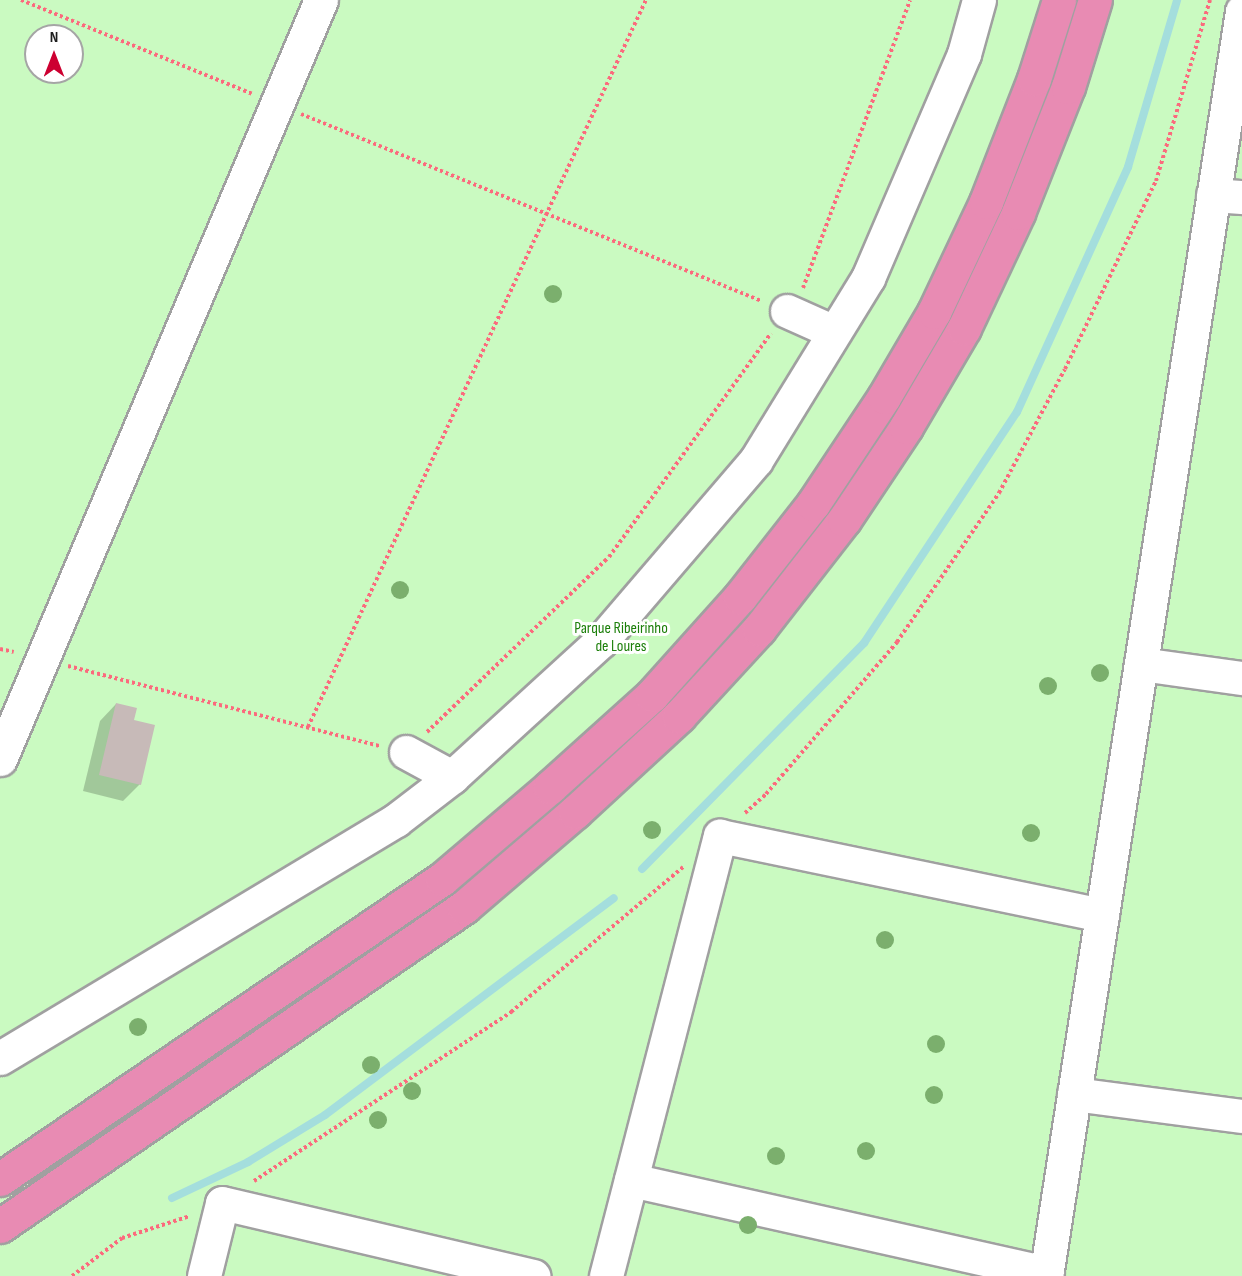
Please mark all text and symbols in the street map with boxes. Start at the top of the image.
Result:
north arrow [24,24,84,84]
text: N [50,28,58,47]
park label: Parque Ribeirinho de Loures [574,619,668,657]

